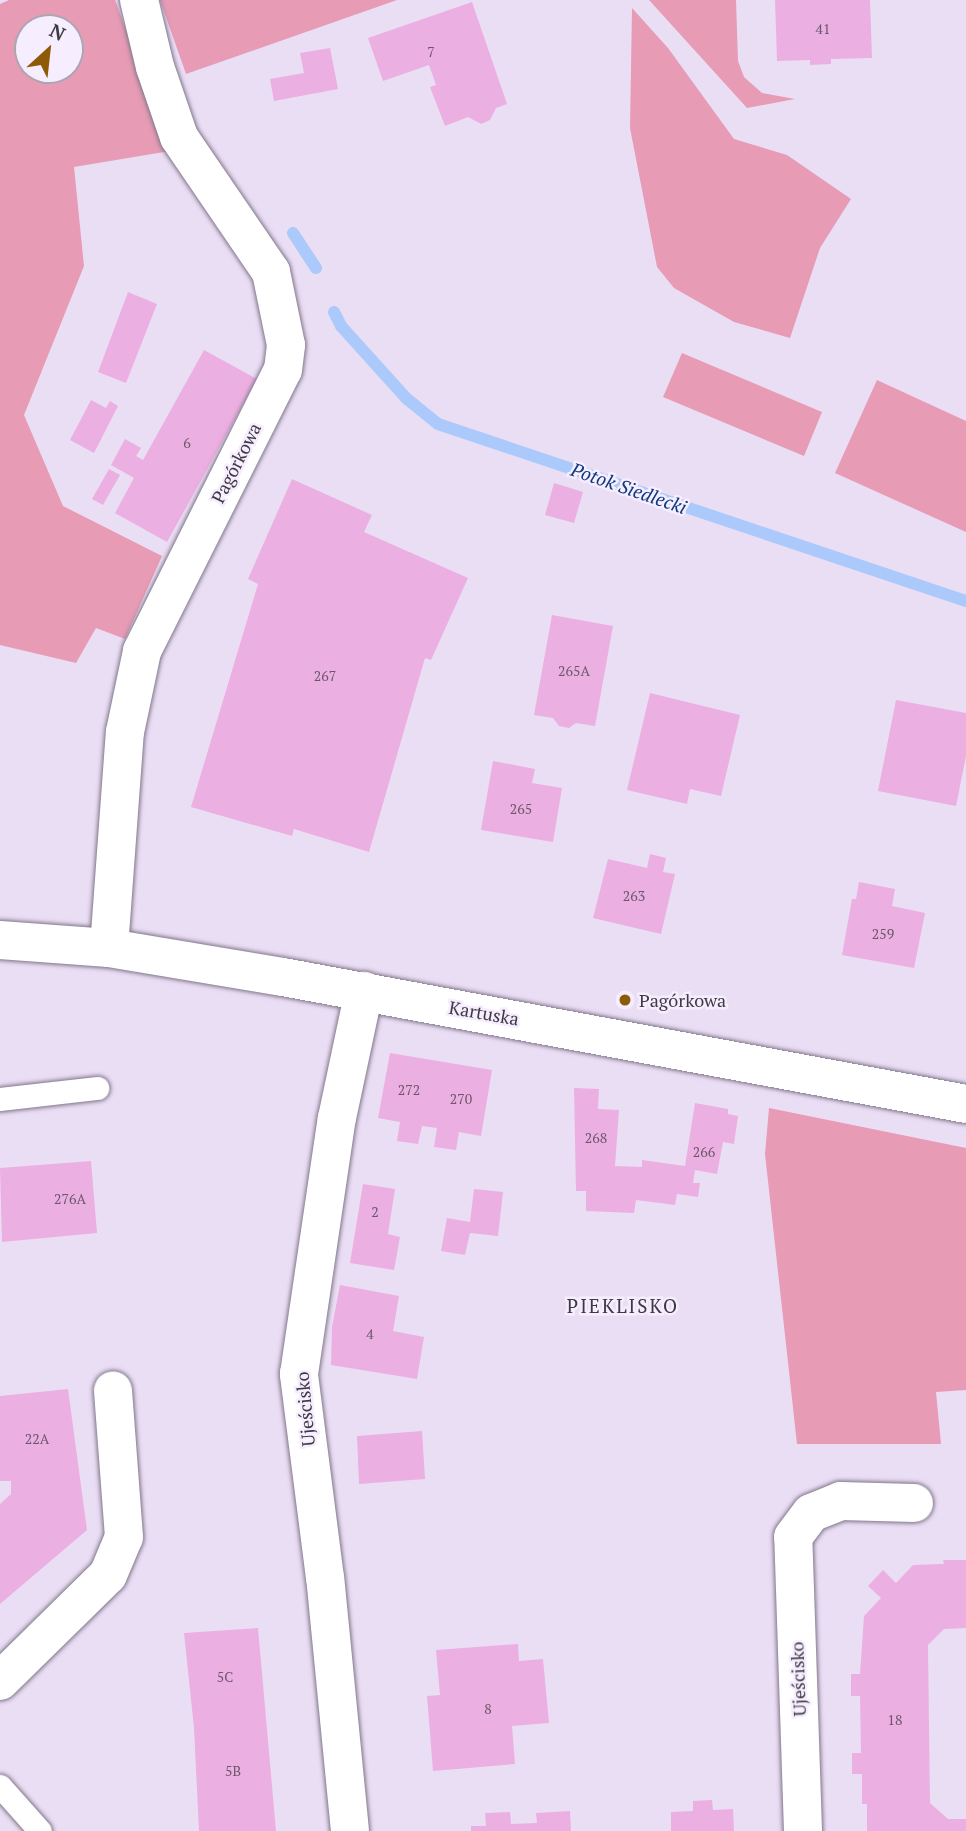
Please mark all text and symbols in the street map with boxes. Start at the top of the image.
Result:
north arrow [14,14,84,84]
text: N [46,17,70,46]
house number: 41 [816,21,830,37]
house number: 7 [427,44,435,60]
street label: Pagórkowa [207,419,265,507]
house number: 6 [183,435,191,451]
water label: Potok Siedlecki [568,458,690,518]
house number: 265A [558,663,590,679]
house number: 267 [314,668,336,684]
house number: 265 [510,801,532,817]
house number: 263 [623,888,645,904]
house number: 259 [872,926,894,942]
place label: Pagórkowa [639,989,726,1011]
marker: Pagórkowa [617,992,633,1008]
street label: Kartuska [447,996,521,1030]
house number: 272 [398,1082,420,1098]
house number: 270 [450,1091,472,1107]
house number: 268 [585,1130,607,1146]
house number: 266 [693,1144,715,1160]
house number: 276A [54,1191,86,1207]
house number: 2 [371,1204,379,1220]
district label: PIEKLISKO [568,1295,678,1317]
house number: 4 [366,1326,374,1342]
street label: Ujeścisko [291,1371,319,1447]
house number: 22A [25,1431,49,1447]
street label: Ujeścisko [786,1641,810,1717]
house number: 5C [217,1669,233,1685]
house number: 8 [484,1701,492,1717]
house number: 18 [888,1712,902,1728]
house number: 5B [225,1763,241,1779]

